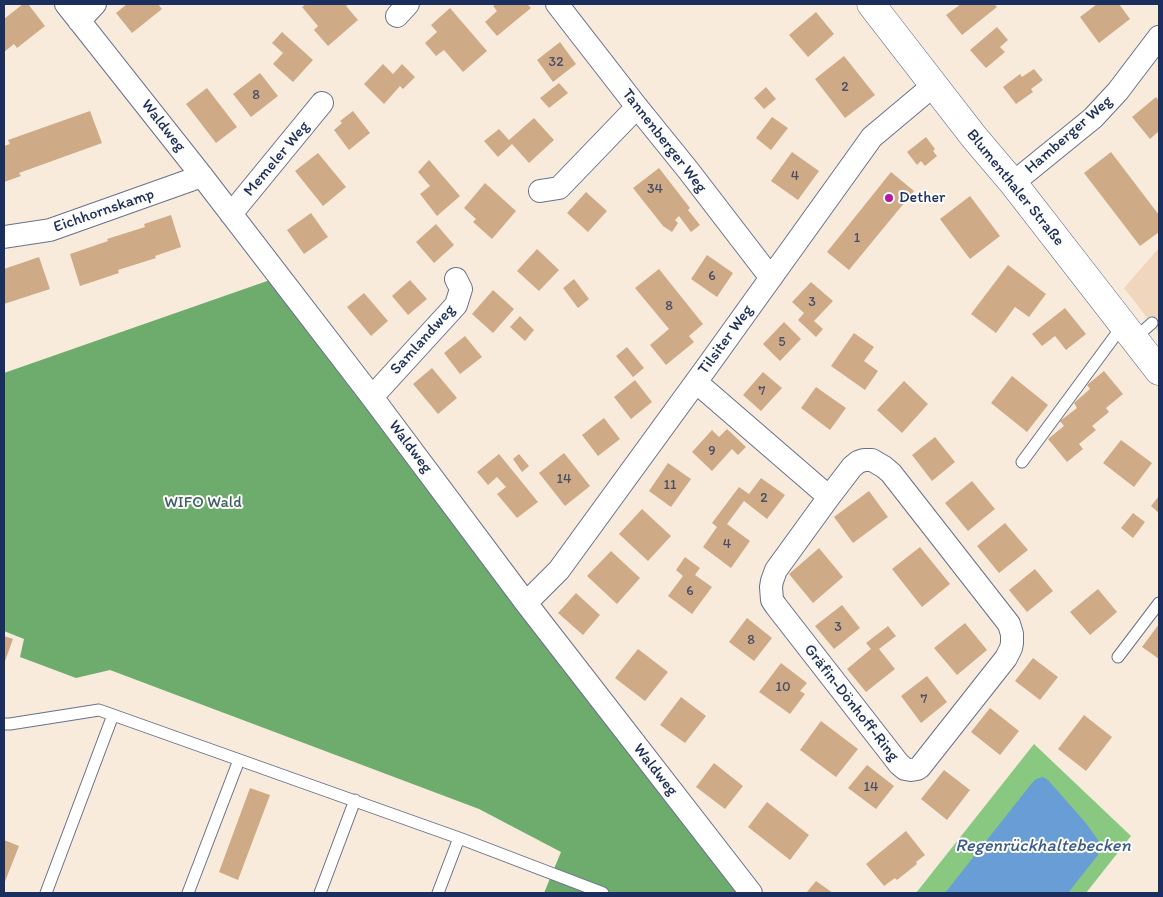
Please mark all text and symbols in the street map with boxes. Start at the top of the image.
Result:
house number: 32 [549,54,563,70]
house number: 2 [841,79,849,95]
street label: Tannenberger Weg [617,85,711,197]
house number: 8 [252,87,260,103]
street label: Hamberger Weg [1021,92,1117,178]
street label: Waldweg [137,96,189,156]
street label: Memeler Weg [240,117,314,201]
street label: Blumenthaler Straße [962,126,1068,250]
house number: 4 [791,168,799,184]
house number: 34 [647,181,663,197]
street label: Eichhornskamp [51,185,157,237]
place label: Dether [899,188,945,208]
marker: Dether [883,192,895,204]
house number: 1 [854,230,860,246]
house number: 6 [708,268,716,284]
house number: 3 [808,294,816,310]
house number: 8 [665,298,673,314]
street label: Samlandweg [386,301,460,379]
street label: Tilsiter Weg [694,301,758,379]
house number: 5 [778,334,786,350]
house number: 7 [759,383,765,399]
street label: Waldweg [384,417,436,477]
house number: 9 [708,443,716,459]
house number: 14 [557,471,571,487]
house number: 11 [664,477,676,493]
house number: 2 [760,490,768,506]
park label: WIFO Wald [164,493,242,513]
house number: 4 [723,536,731,552]
house number: 6 [686,583,694,599]
house number: 3 [834,619,842,635]
house number: 8 [747,632,755,648]
street label: Gräfin-Dönhoff-Ring [799,641,903,765]
house number: 10 [775,679,791,695]
house number: 7 [921,691,927,707]
street label: Waldweg [629,740,681,800]
house number: 14 [864,779,878,795]
water label: Regenrückhaltebecken [955,835,1131,857]

